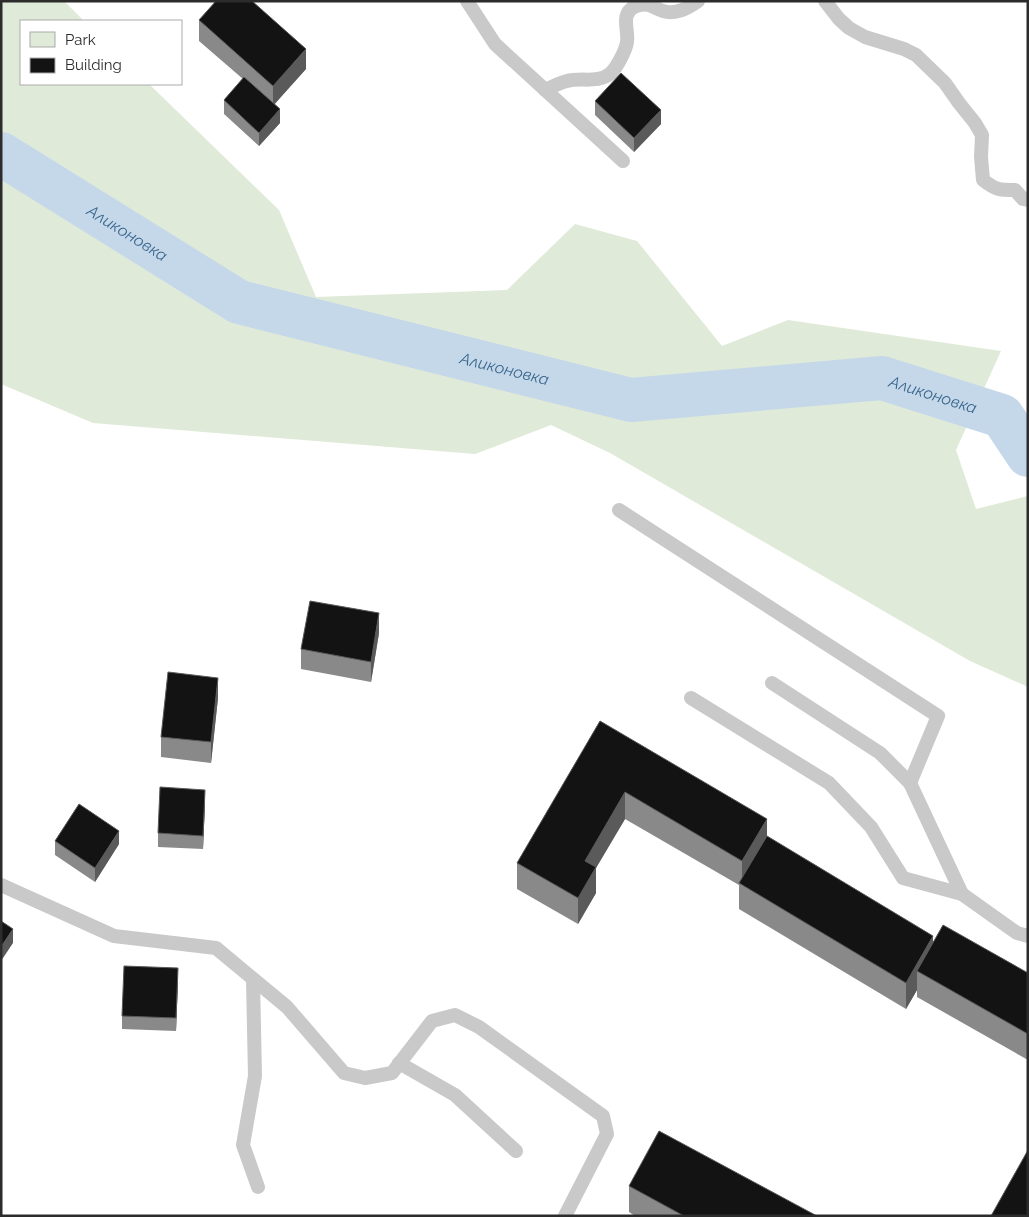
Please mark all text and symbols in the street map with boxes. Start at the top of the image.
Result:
legend [20,20,182,85]
text: Park [65,31,96,49]
text: Building [65,56,122,74]
water label: Аликоновка [83,200,171,265]
water label: Аликоновка [457,348,551,389]
water label: Аликоновка [886,372,980,418]

